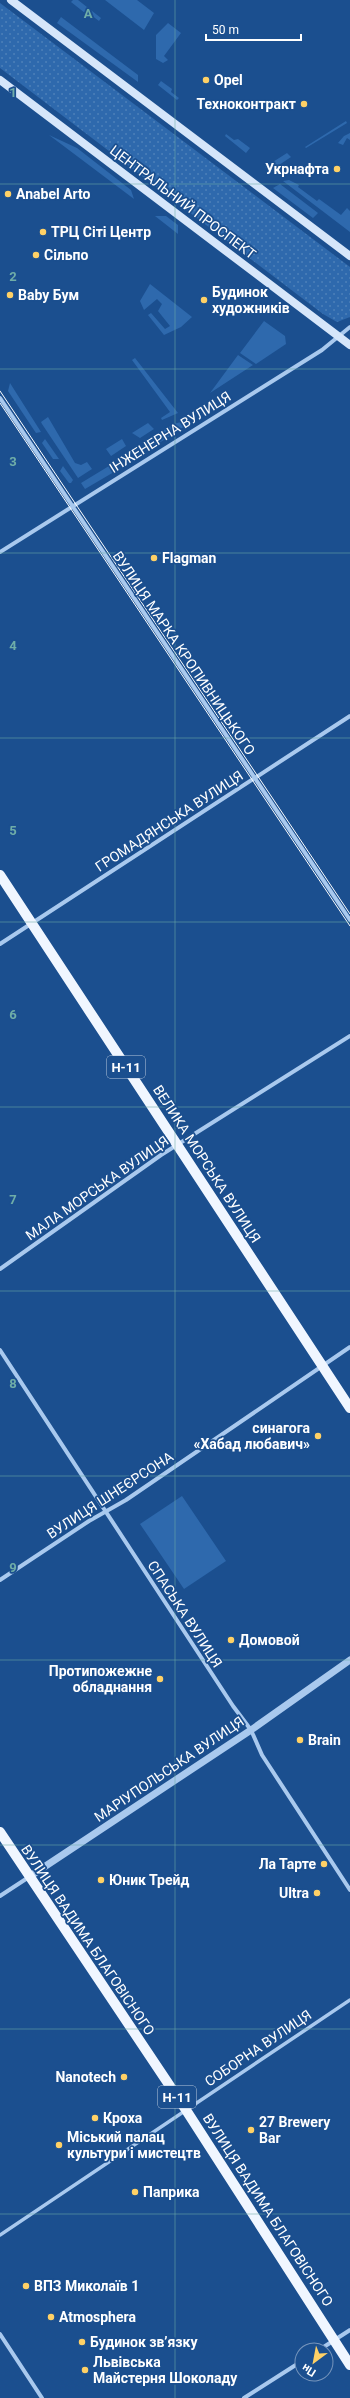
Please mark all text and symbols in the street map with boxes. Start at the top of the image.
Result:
text: A [84,6,93,21]
scale bar [206,16,301,42]
text: 50 m [212,23,239,37]
place label: Opel [214,72,243,88]
marker: Opel [201,75,211,85]
text: 1 [9,85,17,100]
place label: Техноконтракт [197,96,296,112]
marker: Техноконтракт [299,99,309,109]
street label: ЦЕНТРАЛЬНИЙ ПРОСПЕКТ [107,142,260,262]
place label: Укрнафта [265,161,330,177]
marker: Укрнафта [332,164,342,174]
place label: Anabel Arto [16,186,91,202]
marker: Anabel Arto [3,189,13,199]
place label: ТРЦ Сіті Центр [51,224,151,240]
marker: ТРЦ Сіті Центр [38,227,48,237]
place label: Сільпо [44,247,89,263]
marker: Сільпо [31,250,41,260]
text: 2 [9,269,17,284]
place label: Будинок художників [212,284,290,316]
place label: Baby Бум [18,287,79,303]
marker: Baby Бум [5,290,15,300]
marker: Будинок художників [199,295,209,305]
street label: ІНЖЕНЕРНА ВУЛИЦЯ [106,388,234,476]
text: 3 [9,454,17,469]
street label: ВУЛИЦЯ МАРКА КРОПИВНИЦЬКОГО [110,548,258,758]
place label: Flagman [162,550,216,566]
marker: Flagman [149,553,159,563]
text: 4 [9,638,17,653]
street label: ГРОМАДЯНСЬКА ВУЛИЦЯ [92,767,246,875]
text: 5 [9,823,17,838]
text: 6 [9,1007,17,1022]
road number: Н-11 [107,1056,145,1078]
street label: ВЕЛИКА МОРСЬКА ВУЛИЦЯ [150,1082,264,1246]
street label: МАЛА МОРСЬКА ВУЛИЦЯ [23,1133,171,1243]
text: 7 [9,1192,17,1207]
text: 8 [9,1376,17,1391]
place label: синагога «Хабад любавич» [193,1420,311,1452]
marker: синагога «Хабад любавич» [313,1431,323,1441]
street label: ВУЛИЦЯ ШНЕЄРСОНА [44,1448,176,1542]
street label: СПАСЬКА ВУЛИЦЯ [145,1558,225,1670]
text: 9 [9,1560,17,1575]
place label: Домовой [239,1632,300,1648]
marker: Домовой [226,1635,236,1645]
place label: Протипожежне обладнання [49,1663,152,1695]
marker: Протипожежне обладнання [155,1674,165,1684]
street label: МАРІУПОЛЬСЬКА ВУЛИЦЯ [91,1713,247,1825]
place label: Brain [308,1732,341,1748]
marker: Brain [295,1735,305,1745]
street label: ВУЛИЦЯ ВАДИМА БЛАГОВІСНОГО [18,1842,158,2038]
place label: Ла Тарте [259,1856,316,1872]
marker: Ла Тарте [319,1859,329,1869]
place label: Юник Трейд [109,1872,189,1888]
marker: Юник Трейд [96,1875,106,1885]
place label: Ultra [279,1885,309,1901]
marker: Ultra [312,1888,322,1898]
street label: СОБОРНА ВУЛИЦЯ [202,2006,314,2090]
place label: Nanotech [55,2069,116,2085]
marker: Nanotech [119,2072,129,2082]
road number: Н-11 [158,2086,196,2108]
place label: Кроха [103,2110,143,2126]
street label: ВУЛИЦЯ ВАДИМА БЛАГОВІСНОГО [200,2111,336,2309]
marker: Кроха [90,2113,100,2123]
place label: 27 Brewery Bar [259,2114,331,2146]
marker: 27 Brewery Bar [246,2125,256,2135]
place label: Міський палац культури і мистецтв [67,2129,201,2161]
marker: Міський палац культури і мистецтв [54,2140,64,2150]
place label: Паприка [143,2184,200,2200]
marker: Паприка [130,2187,140,2197]
place label: ВПЗ Миколаїв 1 [34,2278,139,2294]
marker: ВПЗ Миколаїв 1 [21,2281,31,2291]
place label: Atmosphera [59,2309,136,2325]
marker: Atmosphera [46,2312,56,2322]
place label: Будинок зв’язку [90,2334,198,2350]
marker: Будинок зв’язку [77,2337,87,2347]
north arrow [294,2342,334,2382]
place label: Львівська Майстерня Шоколаду [93,2354,238,2386]
text: Пн [300,2361,318,2379]
marker: Львівська Майстерня Шоколаду [80,2365,90,2375]

